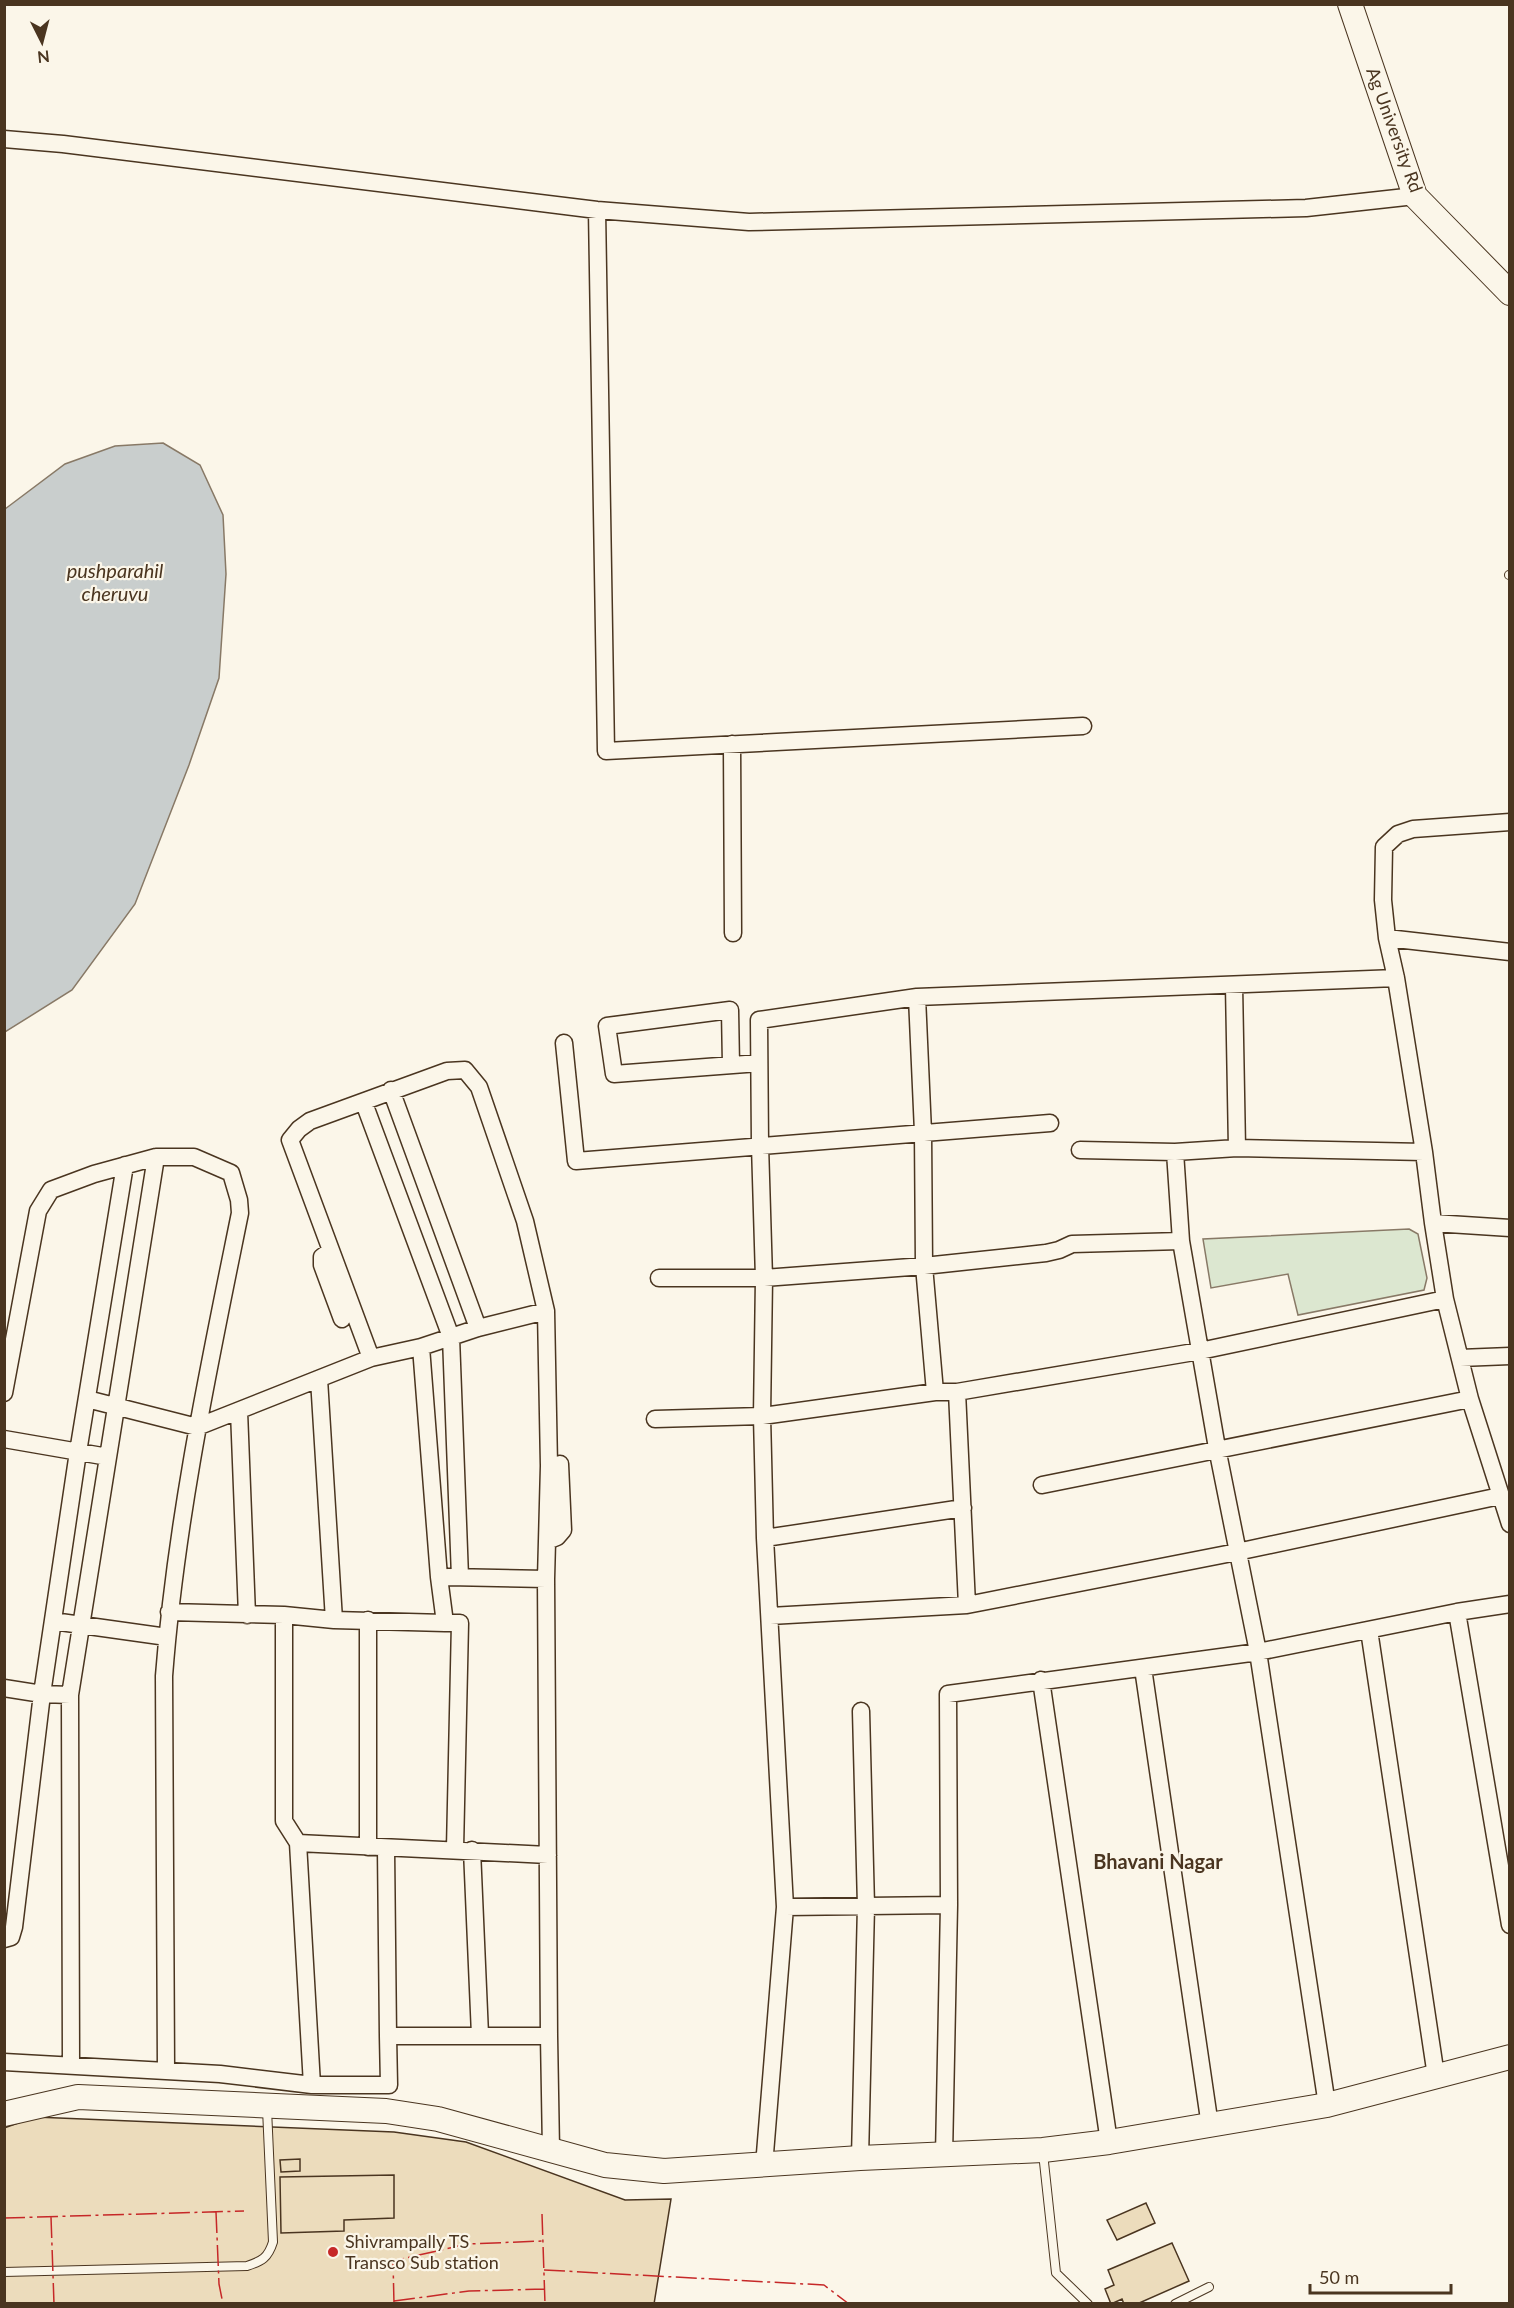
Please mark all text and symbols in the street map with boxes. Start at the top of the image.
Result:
north arrow [12,12,72,72]
text: N [36,47,51,68]
street label: Ag University Rd [1362,64,1428,195]
water label: pushparahil cheruvu [67,558,164,605]
district label: Bhavani Nagar [1093,1849,1223,1873]
place label: Shivrampally TS Transco Sub station [345,2230,499,2273]
marker: Shivrampally TS Transco Sub station [326,2245,340,2259]
scale bar [1310,2257,1451,2295]
text: 50 m [1319,2266,1359,2288]

